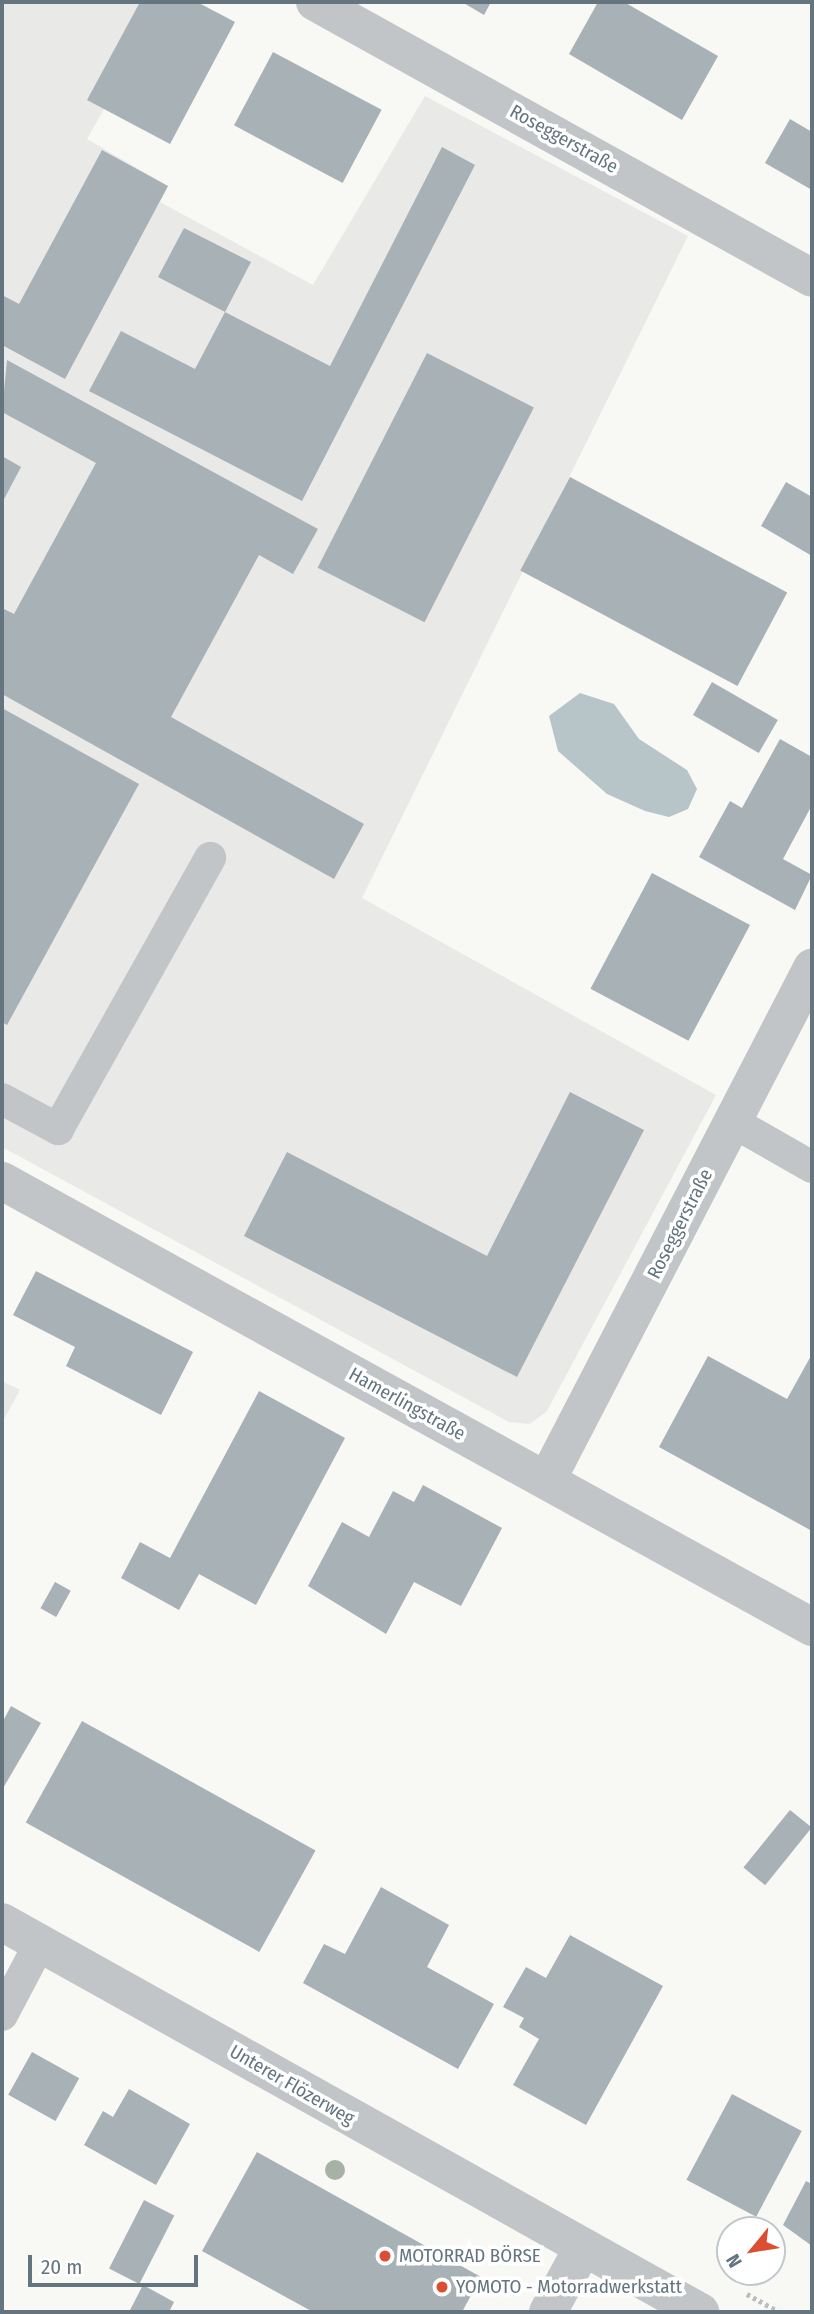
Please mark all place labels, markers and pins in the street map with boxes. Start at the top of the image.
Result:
place label: MOTORRAD BÖRSE [399,2245,541,2267]
marker: MOTORRAD BÖRSE [377,2248,393,2264]
place label: YOMOTO - Motorradwerkstatt [456,2276,682,2298]
marker: YOMOTO - Motorradwerkstatt [434,2279,450,2295]

